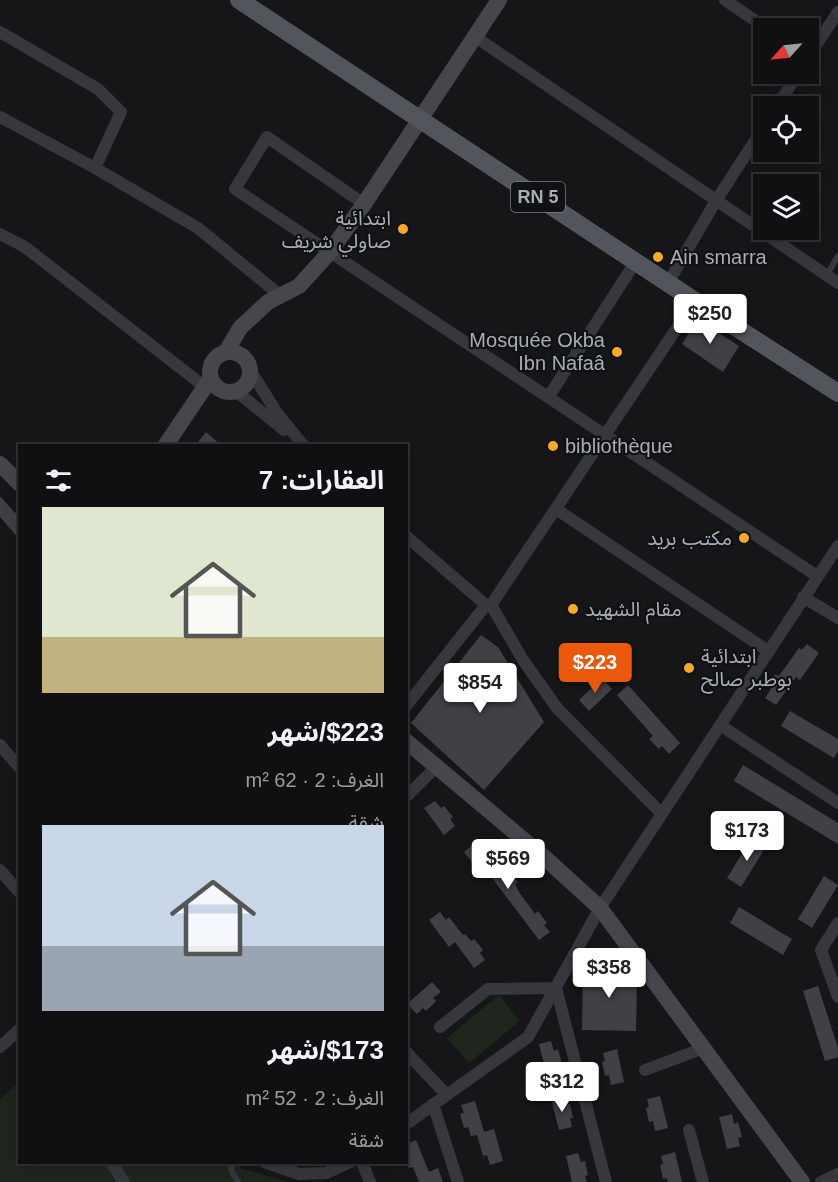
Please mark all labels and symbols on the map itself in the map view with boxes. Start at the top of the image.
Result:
north arrow [753,18,819,84]
road number: RN 5 [511,182,565,212]
place label: ابتدائية صاولي شريف [282,207,391,257]
marker: ابتدائية صاولي شريف [396,222,410,236]
place label: Ain smarra [670,246,768,268]
marker: Ain smarra [651,250,665,264]
pin: $250 [674,294,746,345]
place label: Mosquée Okba Ibn Nafaâ [469,329,606,374]
marker: Mosquée Okba Ibn Nafaâ [610,345,624,359]
place label: bibliothèque [565,435,673,457]
marker: bibliothèque [546,439,560,453]
place label: مكتب بريد [647,527,732,550]
marker: مكتب بريد [737,531,751,545]
place label: مقام الشهيد [585,598,682,624]
marker: مقام الشهيد [566,602,580,616]
pin: $223 [559,643,631,694]
place label: ابتدائية بوطبر صالح [701,645,792,694]
marker: ابتدائية بوطبر صالح [682,661,696,675]
pin: $854 [444,663,516,714]
pin: $173 [711,811,783,862]
pin: $569 [472,839,544,890]
pin: $358 [573,948,645,999]
pin: $312 [526,1062,598,1113]

